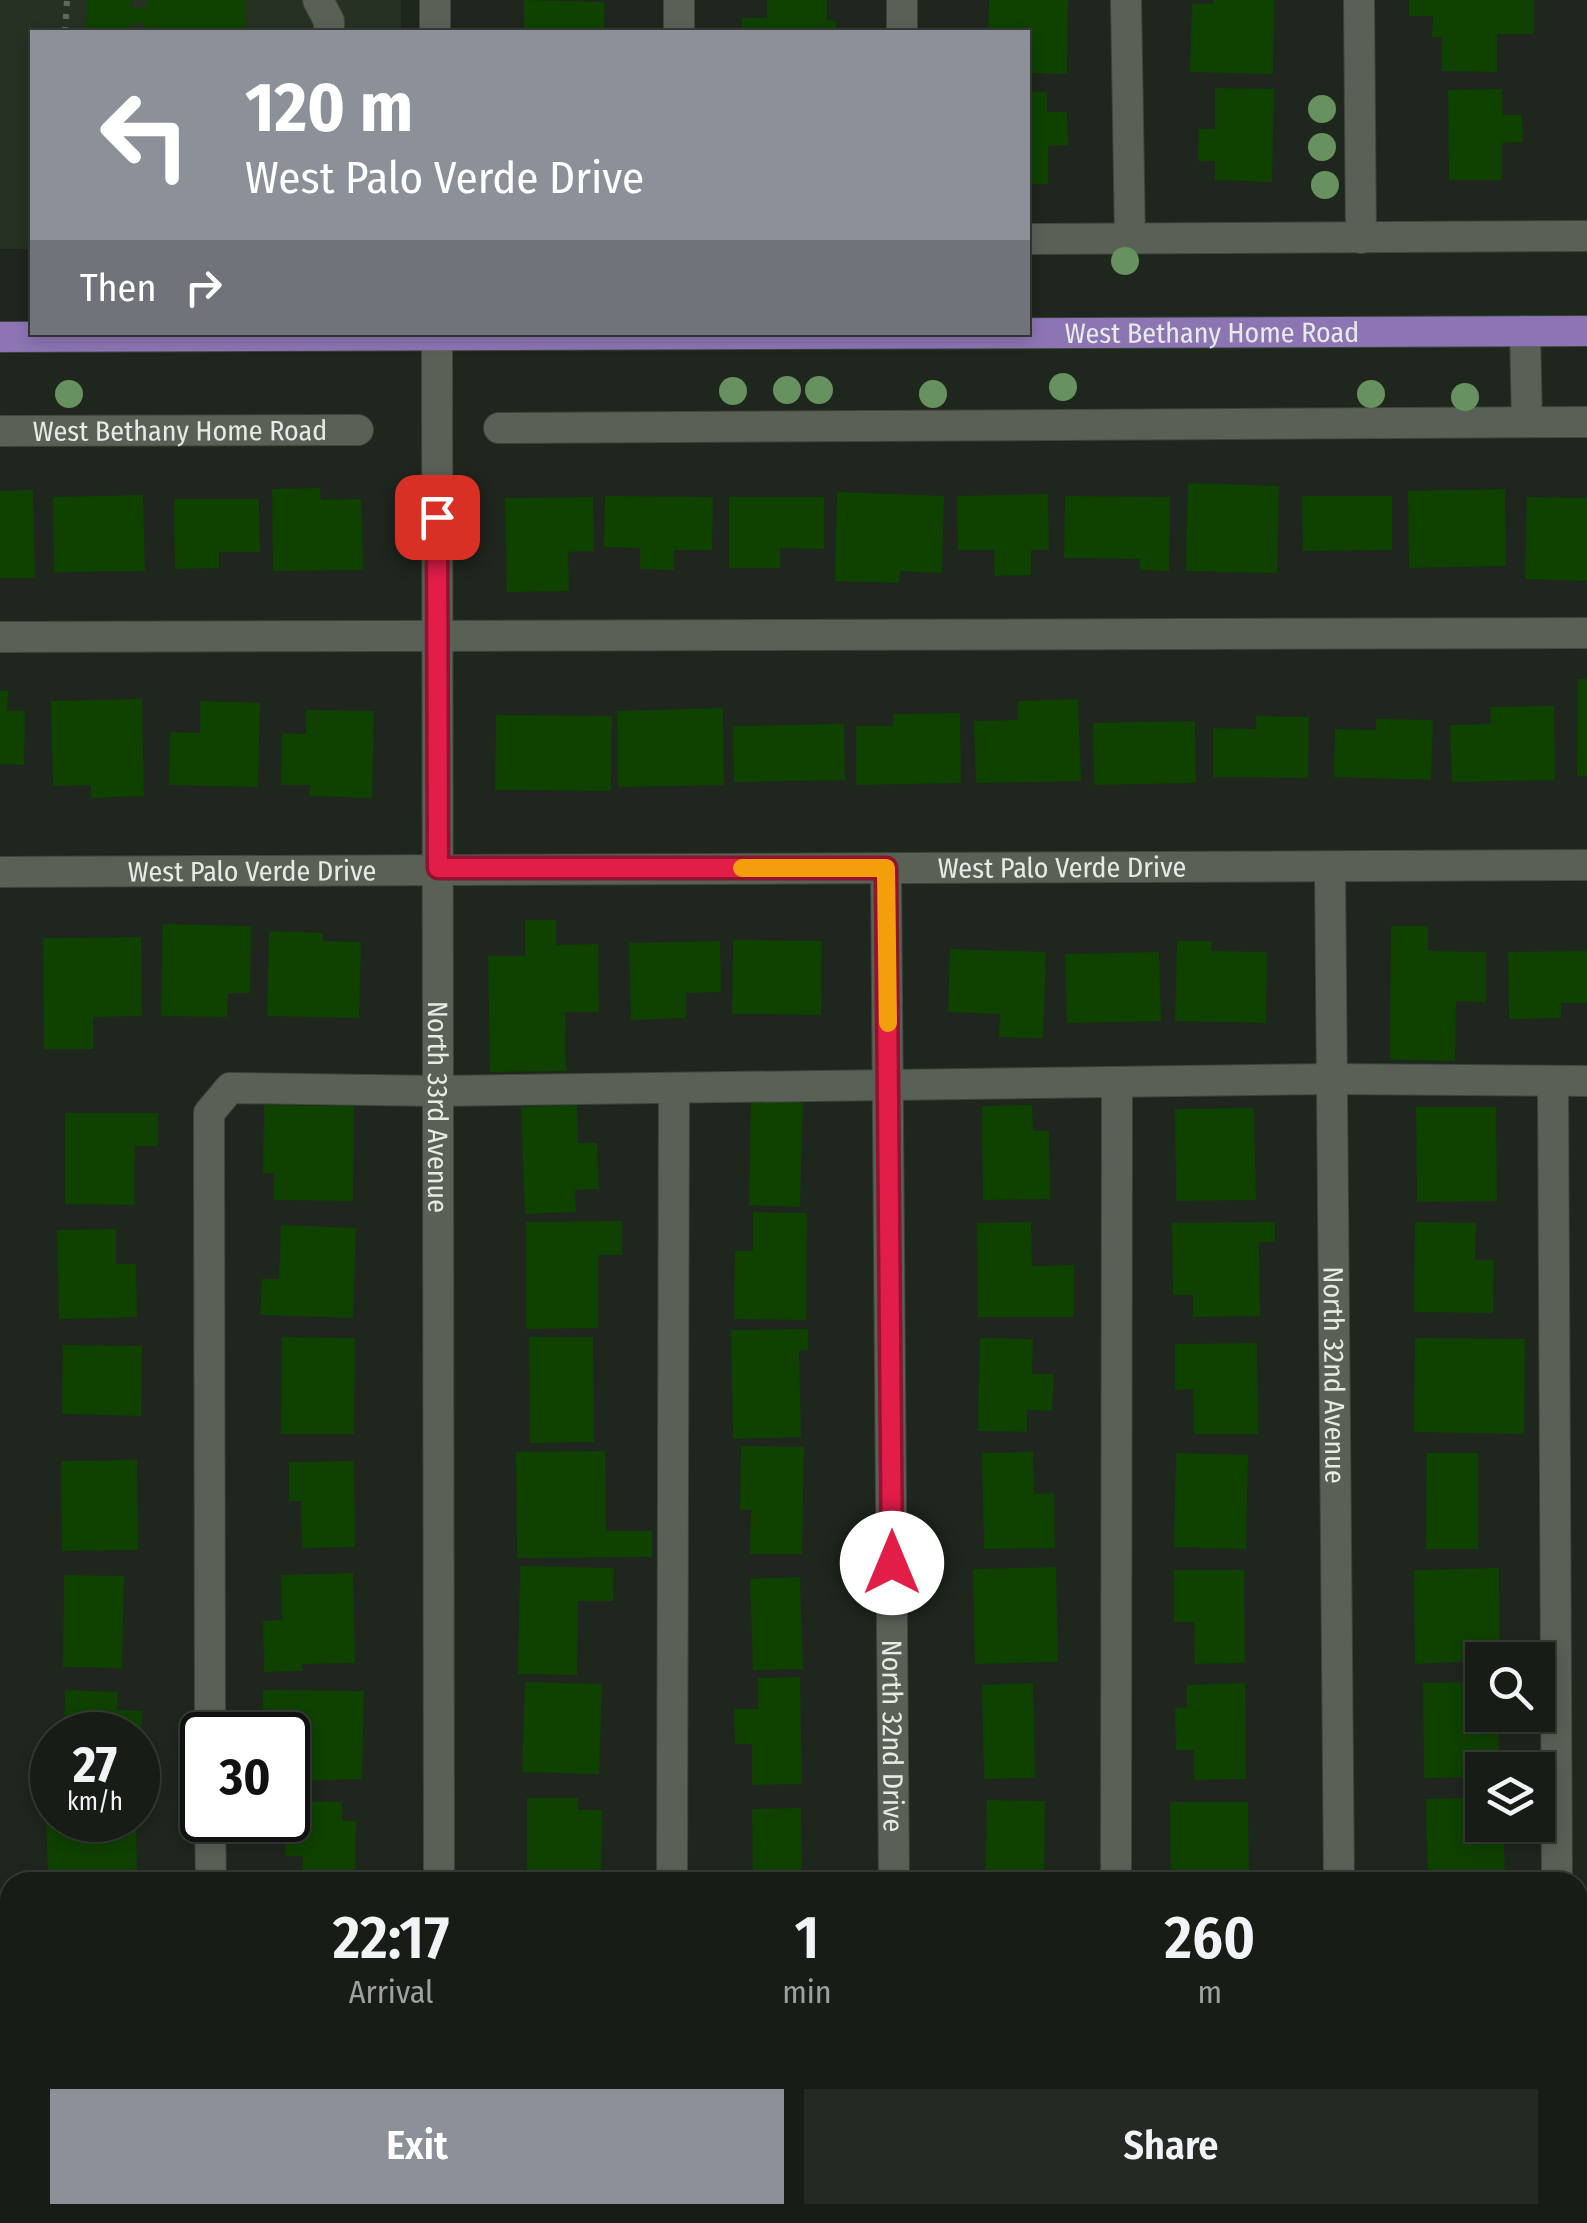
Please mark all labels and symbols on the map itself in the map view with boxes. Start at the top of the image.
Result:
street label: West Bethany Home Road [1065,315,1359,349]
street label: West Bethany Home Road [33,414,327,447]
pin [395,475,480,560]
street label: West Palo Verde Drive [938,850,1186,884]
street label: West Palo Verde Drive [128,854,376,888]
street label: North 33rd Avenue [421,1001,455,1213]
street label: North 32nd Avenue [1317,1266,1352,1484]
position arrow [840,1511,944,1615]
street label: North 32nd Drive [876,1640,910,1832]
speed limit sign: 30 [180,1712,310,1842]

